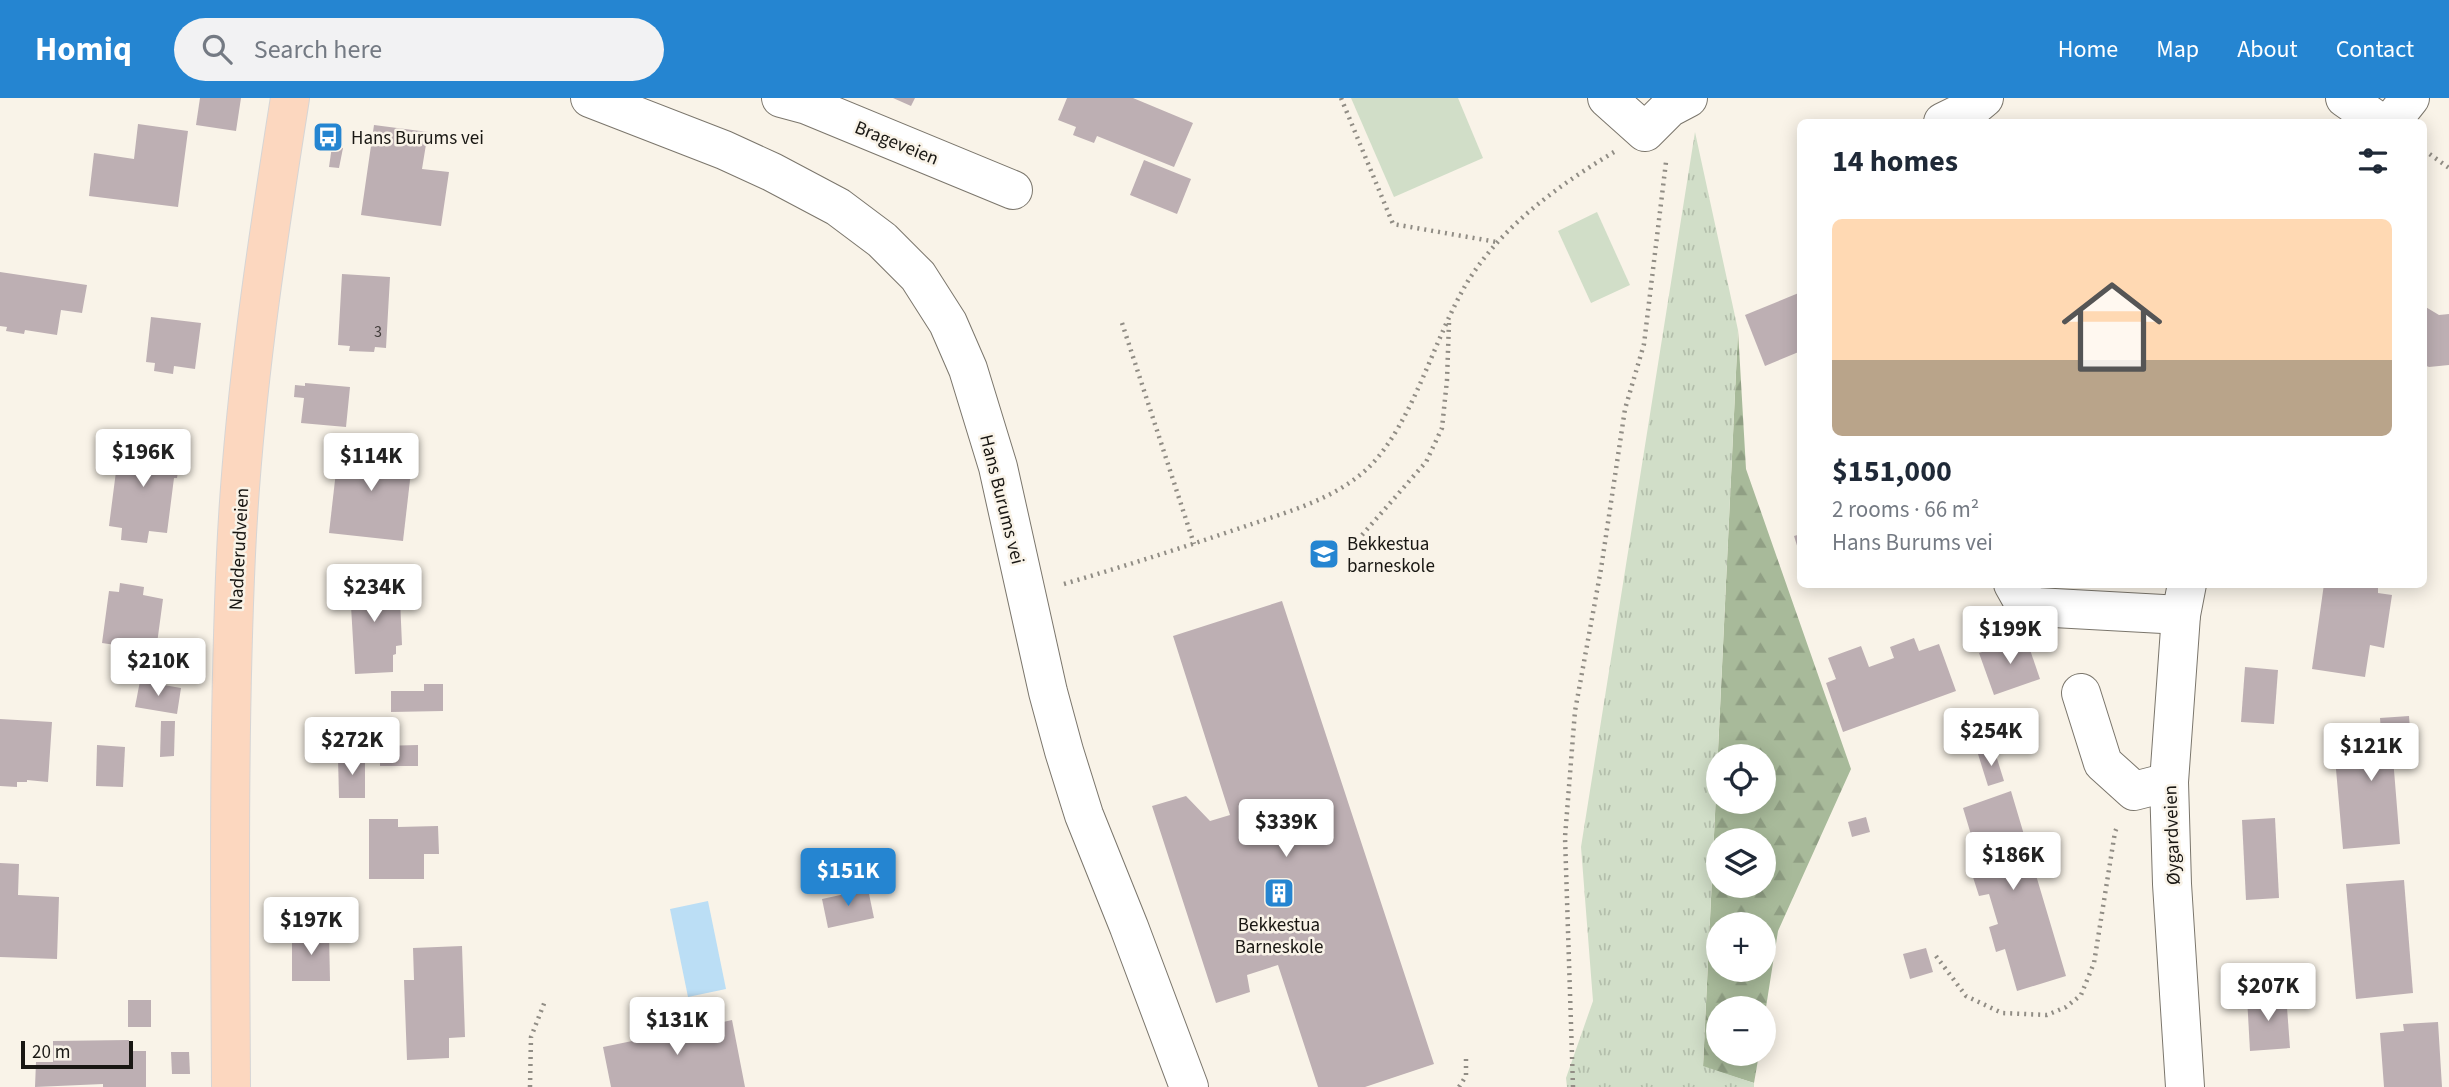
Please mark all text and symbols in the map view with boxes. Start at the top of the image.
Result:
search box [174,18,664,81]
text: Homiq [35,26,132,73]
icon: search [198,30,236,68]
text: Search here [254,31,382,68]
text: Home [2058,32,2118,67]
text: Map [2156,32,2199,67]
text: About [2237,32,2298,67]
text: Contact [2336,32,2414,67]
street label: Brageveien [850,114,943,172]
bus stop icon: Hans Burums vei [311,120,345,154]
place label: Hans Burums vei [351,125,484,152]
text: 14 homes [1832,140,1958,183]
icon: filters [2354,142,2392,180]
icon: home [2049,264,2175,390]
house number: 3 [374,321,382,343]
pin: $196K [94,430,192,489]
street label: Hans Burums vei [972,432,1031,567]
pin: $114K [322,434,420,493]
text: $196K [112,435,174,468]
text: $114K [340,439,402,472]
text: $151,000 [1832,450,1952,493]
street label: Nadderudveien [223,487,256,611]
text: 2 rooms · 66 m² [1832,493,1979,526]
text: Hans Burums vei [1832,526,1993,559]
place label: Bekkestua barneskole [1347,531,1435,580]
school or university icon: Bekkestua barneskole [1307,537,1341,571]
pin: $234K [325,564,423,624]
text: $234K [343,570,405,603]
pin: $199K [1961,606,2059,666]
text: $199K [1979,612,2041,645]
pin: $210K [109,638,207,698]
text: $210K [127,644,189,677]
pin: $254K [1942,708,2040,768]
text: $254K [1960,714,2022,747]
pin: $272K [303,718,401,777]
text: $272K [321,723,383,756]
pin: $121K [2322,724,2420,783]
text: $121K [2340,729,2402,762]
map controls [1706,744,1776,1066]
button: locate [1706,744,1776,814]
street label: Øygardveien [2157,785,2188,885]
pin: $339K [1237,800,1335,859]
text: $339K [1255,805,1317,838]
button: layers [1706,828,1776,898]
pin: $186K [1964,832,2062,892]
text: $186K [1982,838,2044,871]
pin: $151K [799,848,897,908]
text: $151K [817,854,879,887]
building icon: Bekkestua Barneskole [1262,876,1296,910]
pin: $197K [262,898,360,957]
text: $197K [280,903,342,936]
place label: Bekkestua Barneskole [1235,912,1323,961]
button: + [1706,912,1776,982]
pin: $207K [2219,964,2317,1023]
text: $207K [2237,969,2299,1002]
button: − [1706,996,1776,1066]
pin: $131K [628,998,726,1057]
text: $131K [646,1003,708,1036]
scale bar [21,1038,133,1070]
text: 20 m [32,1039,70,1066]

